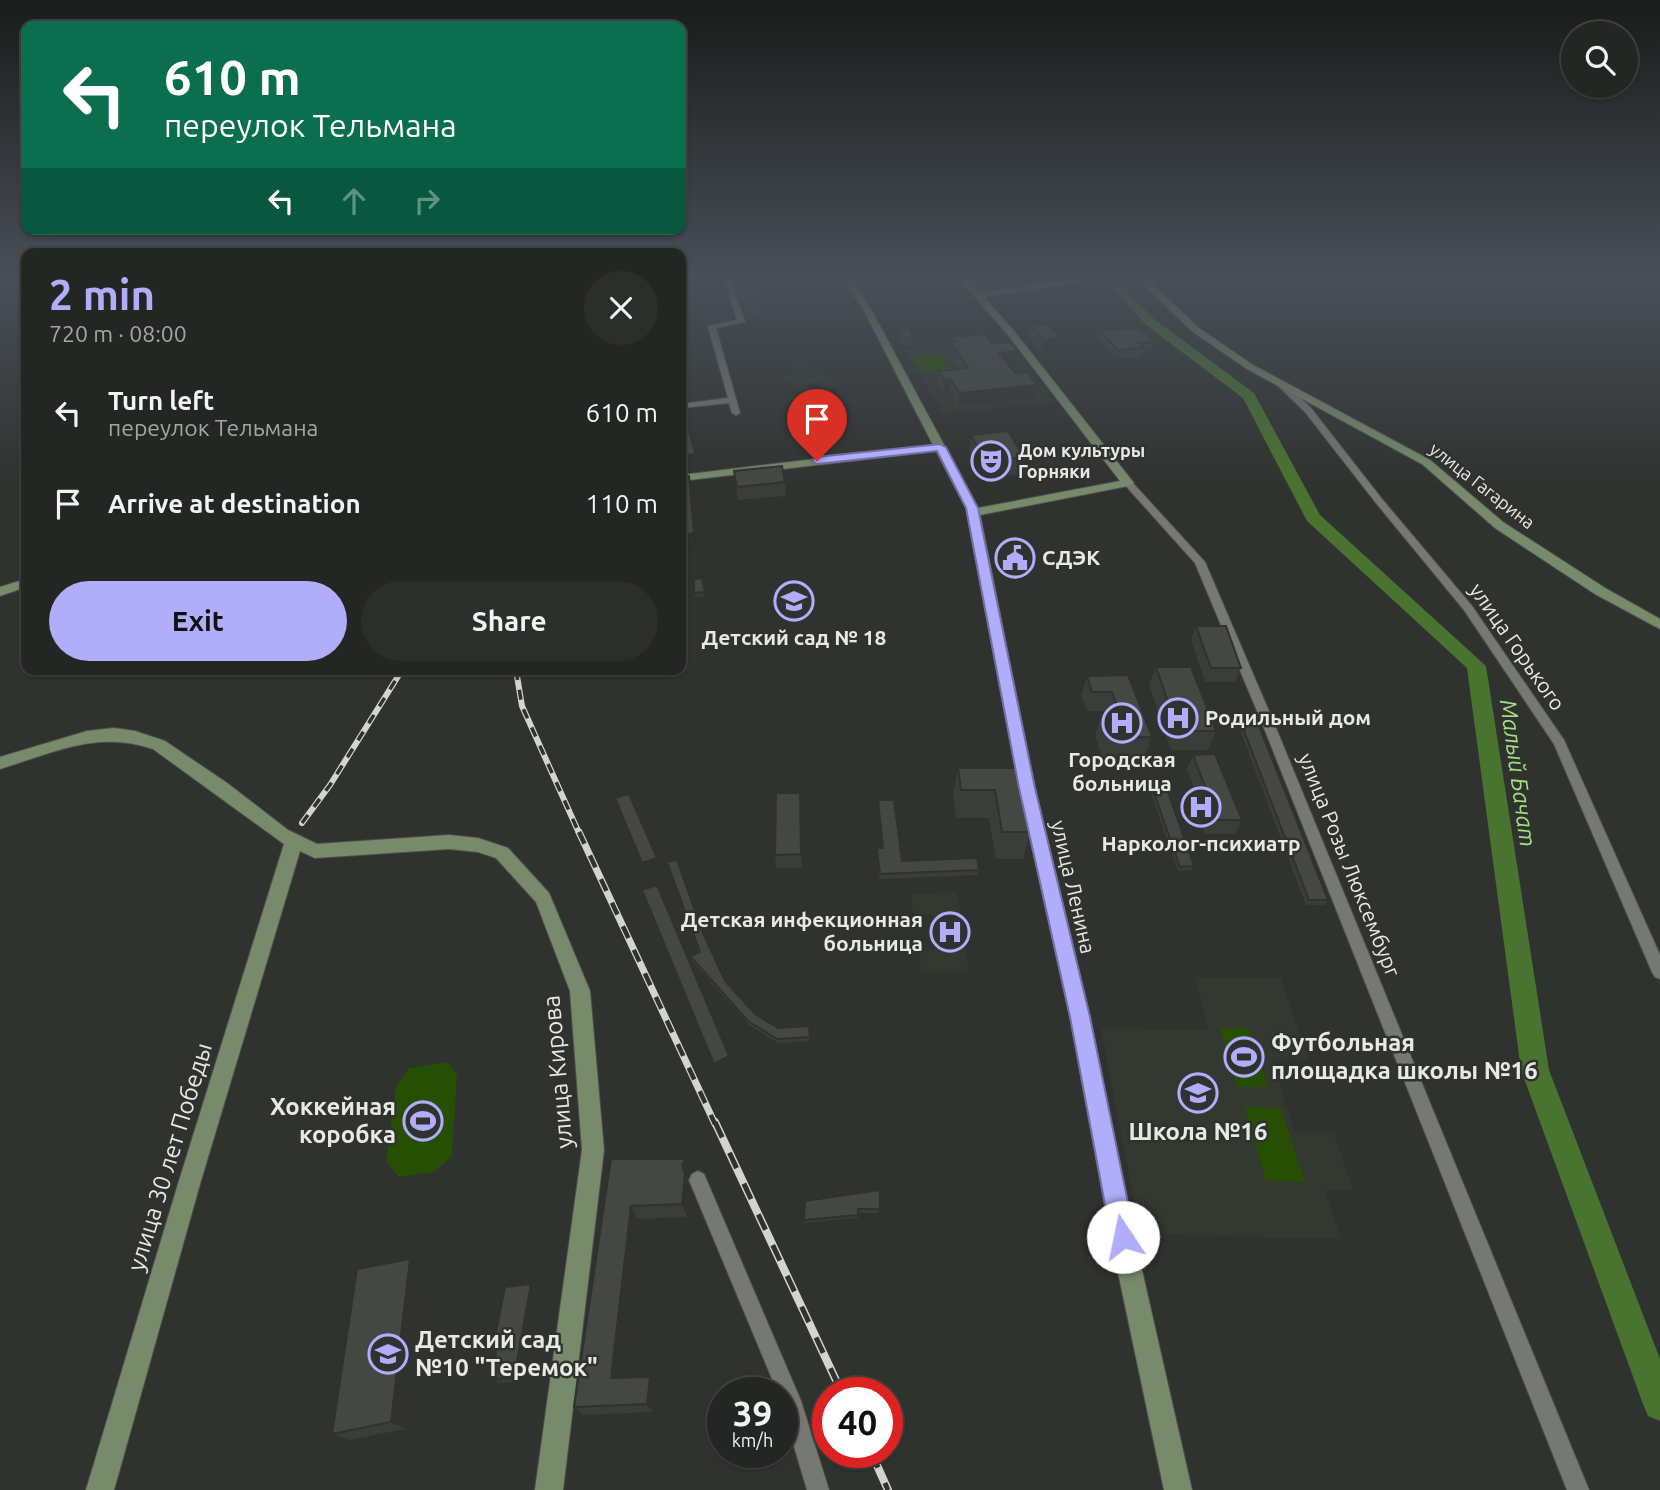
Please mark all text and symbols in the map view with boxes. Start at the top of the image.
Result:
map controls [1561,21,1638,98]
button: search [1561,21,1638,98]
icon: left [49,49,140,140]
text: 610 m [164,49,301,104]
text: переулок Тельмана [164,107,457,143]
icon: left [262,182,300,220]
icon: ahead [335,182,373,220]
icon: right [408,182,446,220]
text: 2 min [49,271,155,318]
button: close [584,271,658,345]
text: 720 m · 08:00 [49,321,187,346]
text: Turn left [108,386,214,415]
pin [787,389,847,461]
icon: left [49,394,87,432]
text: 610 m [586,398,658,427]
icon: arrive [798,400,836,438]
text: переулок Тельмана [108,415,318,440]
street label: улица Гагарина [1426,438,1539,532]
theatre icon: Дом культуры Горняки [970,440,1012,482]
place label: Дом культуры Горняки [1018,440,1145,481]
icon: arrive [49,485,87,523]
text: Arrive at destination [108,489,361,518]
text: 110 m [586,489,658,518]
public building icon: СДЭК [994,537,1036,579]
place label: СДЭК [1042,545,1100,569]
street label: улица Горького [1465,578,1571,715]
school or university icon: Детский сад № 18 [773,580,815,622]
button: Exit [49,581,347,661]
button: Share [361,581,658,661]
place label: Детский сад № 18 [702,625,886,649]
hospital icon: Родильный дом [1157,697,1199,739]
water label: Малый Бачат [1496,698,1541,848]
hospital icon: Городская больница [1101,702,1143,744]
place label: Родильный дом [1205,705,1371,729]
place label: Городская больница [1068,747,1176,795]
street label: улица Розы Люксембург [1294,749,1406,980]
hospital icon: Нарколог-психиатр [1180,786,1222,828]
street label: улица Ленина [1047,818,1101,956]
place label: Нарколог-психиатр [1101,831,1301,855]
place label: Детская инфекционная больница [681,907,923,955]
hospital icon: Детская инфекционная больница [929,911,971,953]
street label: улица Кирова [537,994,578,1150]
place label: Футбольная площадка школы №16 [1271,1029,1538,1084]
sports icon: Футбольная площадка школы №16 [1223,1036,1265,1078]
street label: улица 30 лет Победы [122,1040,217,1274]
school or university icon: Школа №16 [1177,1072,1219,1114]
place label: Хоккейная коробка [270,1093,396,1148]
sports icon: Хоккейная коробка [402,1100,444,1142]
place label: Школа №16 [1129,1118,1267,1145]
position arrow [1086,1200,1160,1274]
place label: Детский сад №10 "Теремок" [415,1326,598,1381]
school or university icon: Детский сад №10 "Теремок" [367,1333,409,1375]
speed limit sign: 40 [812,1377,903,1468]
text: 39 [733,1393,772,1433]
text: km/h [732,1430,773,1450]

